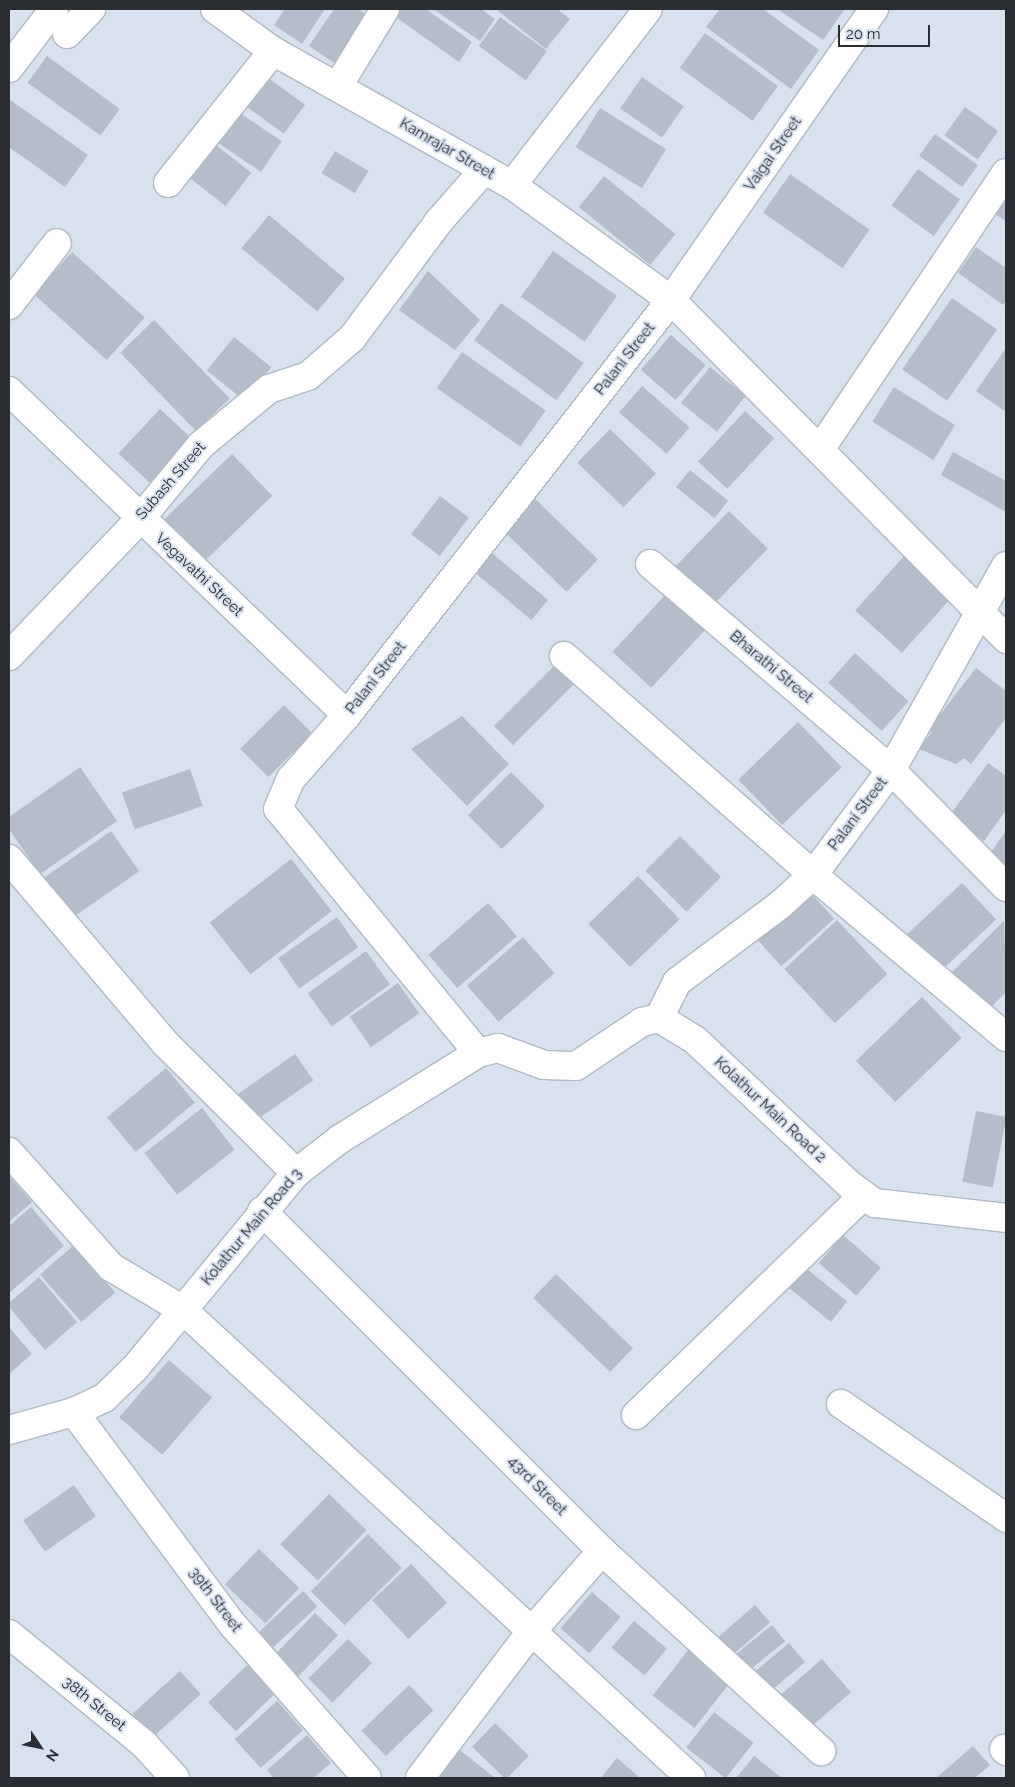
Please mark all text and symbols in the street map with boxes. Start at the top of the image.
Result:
scale bar [840,15,932,47]
text: 20 m [846,25,881,43]
street label: Vaigai Street [741,113,805,195]
street label: Kamrajar Street [396,114,498,184]
street label: Palani Street [591,319,659,399]
street label: Subash Street [132,439,210,523]
street label: Vegavathi Street [151,530,247,620]
street label: Bharathi Street [726,627,816,707]
street label: Palani Street [342,638,410,718]
street label: Palani Street [825,774,891,854]
street label: Kolathur Main Road 2 [710,1053,830,1167]
street label: Kolathur Main Road 3 [198,1165,306,1289]
street label: 43rd Street [504,1453,570,1519]
street label: 39th Street [185,1564,245,1636]
street label: 38th Street [59,1673,129,1735]
north arrow [15,1722,65,1772]
text: N [43,1746,62,1764]

